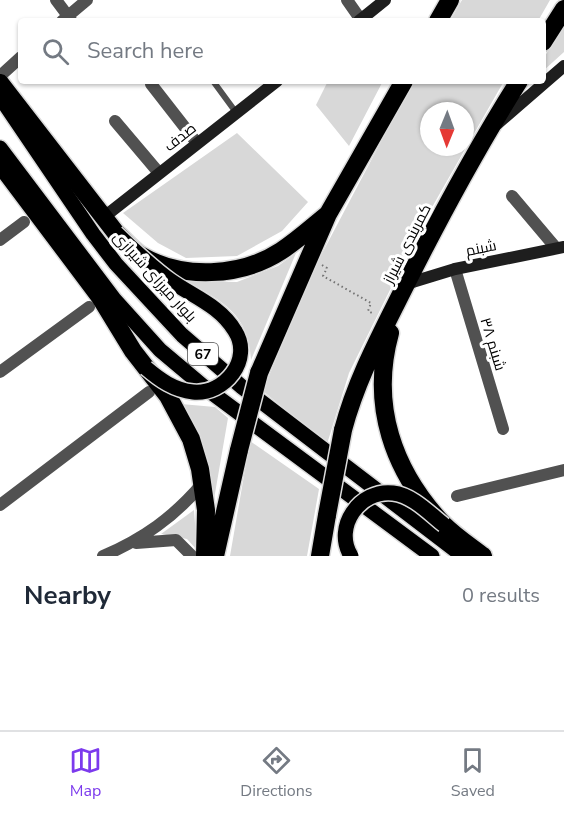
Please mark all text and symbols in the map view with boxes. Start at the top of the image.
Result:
search box [18,18,546,84]
icon: search [39,35,72,68]
text: Search here [87,36,204,66]
north arrow [420,102,474,156]
street label: صدف [160,118,200,156]
street label: کمربندی شیراز [378,201,436,288]
street label: بلوار میرزای شیرازی [109,227,201,327]
street label: شبنم [464,235,498,261]
street label: شبنم ۳۸ [475,315,511,373]
road number: 67 [188,343,218,365]
text: Nearby [24,578,111,613]
text: 0 results [462,582,540,609]
tab: Map [69,744,102,802]
tab: Directions [240,744,312,802]
tab: Saved [451,744,495,802]

